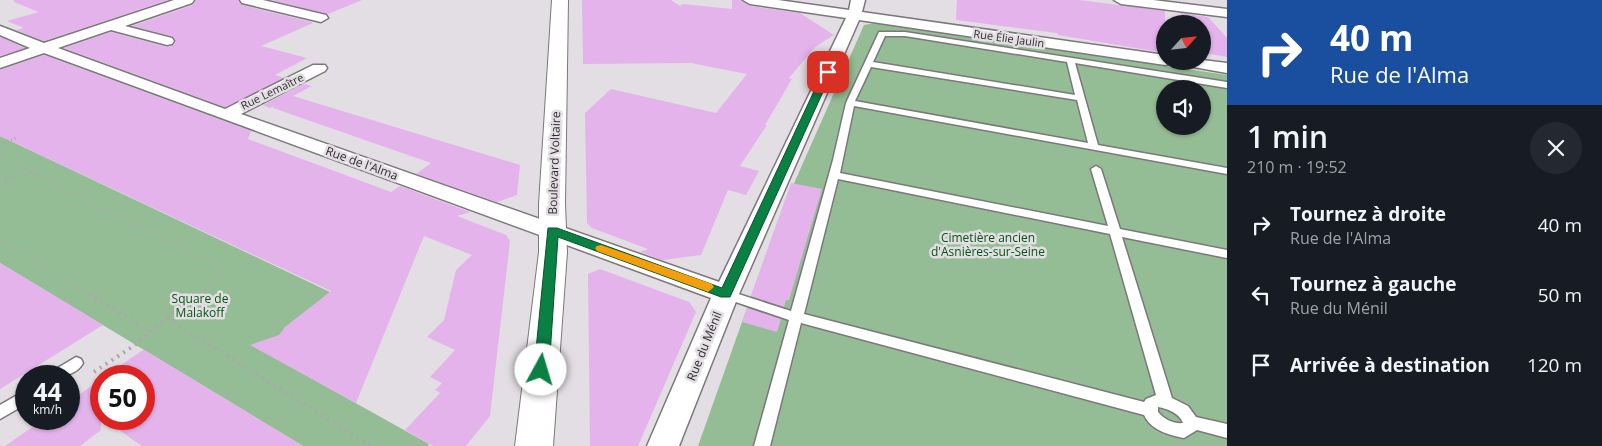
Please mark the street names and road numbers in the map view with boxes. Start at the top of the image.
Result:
street label: Rue Élie Jaulin [973,26,1045,50]
street label: Rue Lemaître [238,69,306,113]
street label: Boulevard Voltaire [544,111,564,215]
street label: Rue de l'Alma [323,142,401,184]
street label: Rue du Ménil [682,309,726,383]

